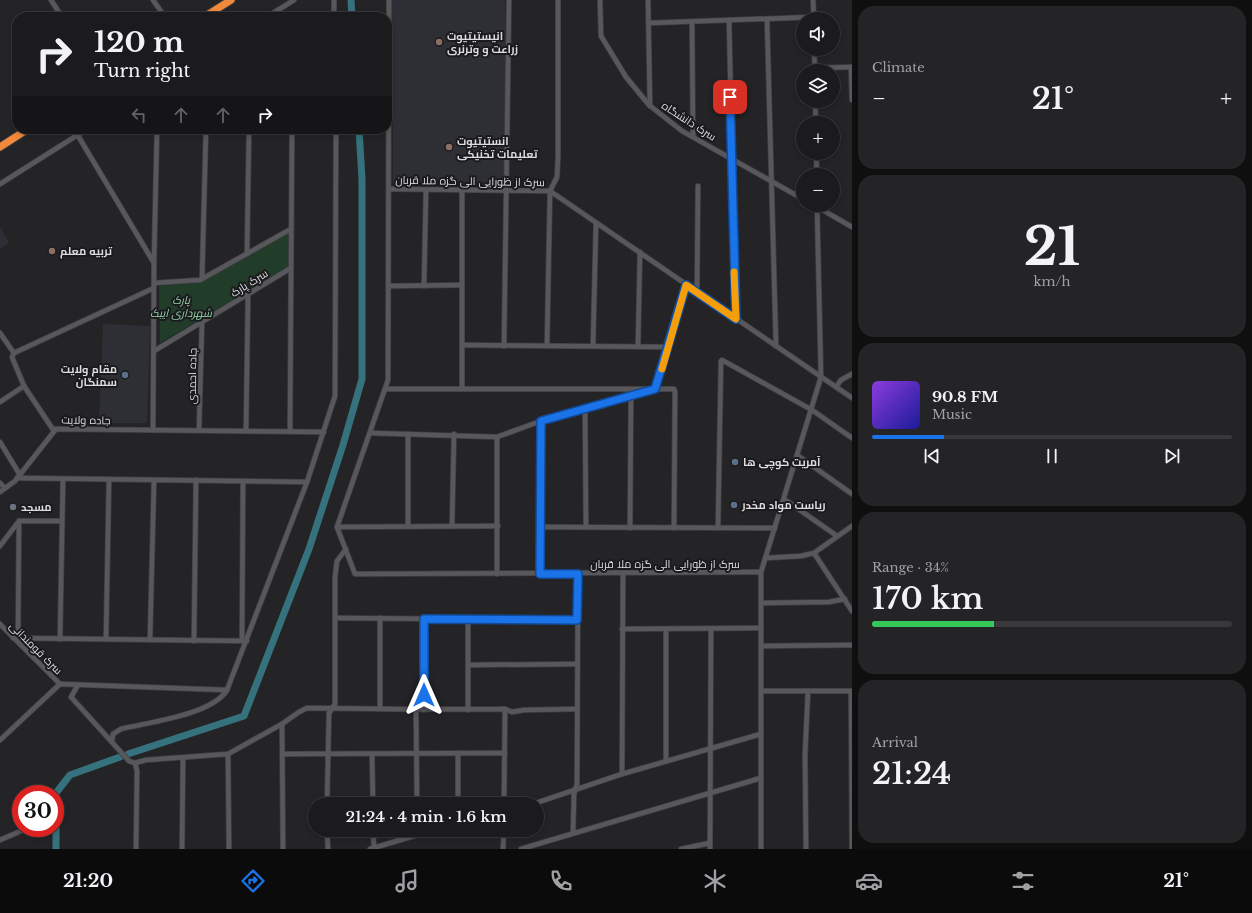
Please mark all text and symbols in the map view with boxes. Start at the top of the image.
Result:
map controls [796,12,840,212]
button: sound [796,12,840,56]
text: 120 m [94,25,184,60]
icon: right [28,28,80,80]
place label: انیستیتیوت زراعت و وترنری [447,29,518,57]
marker: انیستیتیوت زراعت و وترنری [434,37,444,47]
text: Climate [872,59,925,76]
text: Turn right [94,60,190,82]
button: layers [796,64,840,108]
pin [713,80,747,114]
text: 21° [1032,80,1074,117]
text: − [872,85,886,112]
text: + [1220,85,1232,112]
icon: arrive [719,86,741,108]
street label: سرک دانشگاه [659,98,719,144]
icon: left [128,104,150,126]
icon: ahead [170,104,192,126]
icon: ahead [212,104,234,126]
icon: right [254,104,276,126]
button: + [796,116,840,160]
place label: انستیتیوت تعلیمات تخنیکی [457,134,539,161]
marker: انستیتیوت تعلیمات تخنیکی [444,142,454,152]
button: − [796,168,840,212]
street label: سرک از ظورایی الی گزه ملا قربان [395,173,545,189]
text: 21 [1024,215,1080,279]
place label: تربیه معلم [60,244,113,259]
marker: تربیه معلم [47,246,57,256]
street label: سرک پارک [228,266,270,300]
text: km/h [1034,273,1070,290]
park label: پارک شهرداری ایبک [150,293,213,320]
street label: جاده احمدی [185,348,199,404]
place label: مقام ولایت سمنگان [61,362,117,389]
marker: مقام ولایت سمنگان [120,370,130,380]
text: 90.8 FM [932,387,998,406]
text: Music [932,406,972,423]
street label: جاده ولایت [61,413,111,427]
icon: previous [921,445,943,467]
icon: pause [1041,445,1063,467]
icon: next [1161,445,1183,467]
place label: آمریت کوچی ها [743,455,821,471]
marker: آمریت کوچی ها [730,457,740,467]
place label: ریاست مواد مخدر [741,498,826,513]
place label: مسجد [21,500,52,514]
marker: ریاست مواد مخدر [729,500,739,510]
marker: مسجد [8,502,18,512]
street label: سرک از ظورایی الی گزه ملا قربان [590,557,740,571]
text: Range · 34% [872,559,949,576]
text: 170 km [872,580,983,617]
street label: سرک قومندانی [7,619,65,677]
position arrow [403,674,445,716]
text: Arrival [872,734,918,751]
text: 21:24 [872,755,951,792]
speed limit sign: 30 [12,785,64,837]
text: 21:24 · 4 min · 1.6 km [345,807,507,826]
icon: directions [239,867,267,895]
icon: music [393,867,421,895]
icon: phone [547,867,575,895]
icon: climate [701,867,729,895]
icon: car [855,867,883,895]
icon: filters [1009,867,1037,895]
text: 21:20 [63,870,113,892]
text: 21° [1163,870,1189,892]

